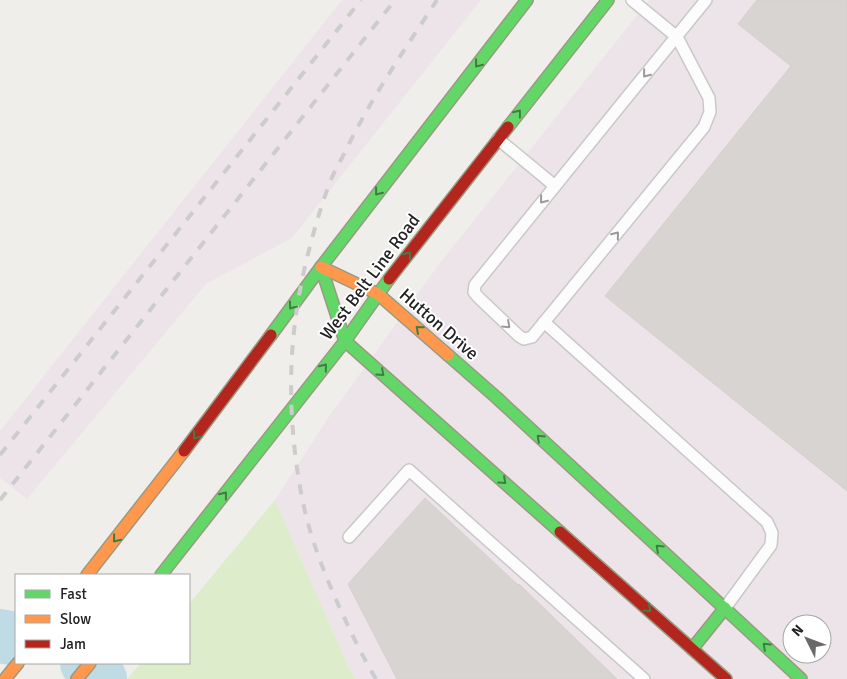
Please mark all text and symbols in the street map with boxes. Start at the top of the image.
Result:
one-way arrow [474,58,483,67]
one-way arrow [642,69,651,78]
one-way arrow [513,110,521,119]
one-way arrow [376,186,384,195]
one-way arrow [540,195,549,204]
street label: West Belt Line Road [315,210,425,344]
one-way arrow [610,231,619,240]
one-way arrow [403,252,411,261]
street label: Hutton Drive [395,284,483,364]
one-way arrow [290,300,298,309]
one-way arrow [502,319,511,328]
one-way arrow [415,326,424,335]
one-way arrow [318,364,326,373]
one-way arrow [376,367,385,376]
one-way arrow [192,431,201,440]
one-way arrow [537,435,546,444]
one-way arrow [497,475,506,484]
one-way arrow [218,491,227,501]
one-way arrow [114,533,122,542]
one-way arrow [656,545,665,554]
legend [15,574,190,664]
text: Fast [60,585,87,603]
one-way arrow [642,603,651,612]
text: Slow [60,610,91,628]
north arrow [782,614,832,664]
text: N [788,621,807,640]
text: Jam [60,635,86,653]
one-way arrow [762,643,771,652]

